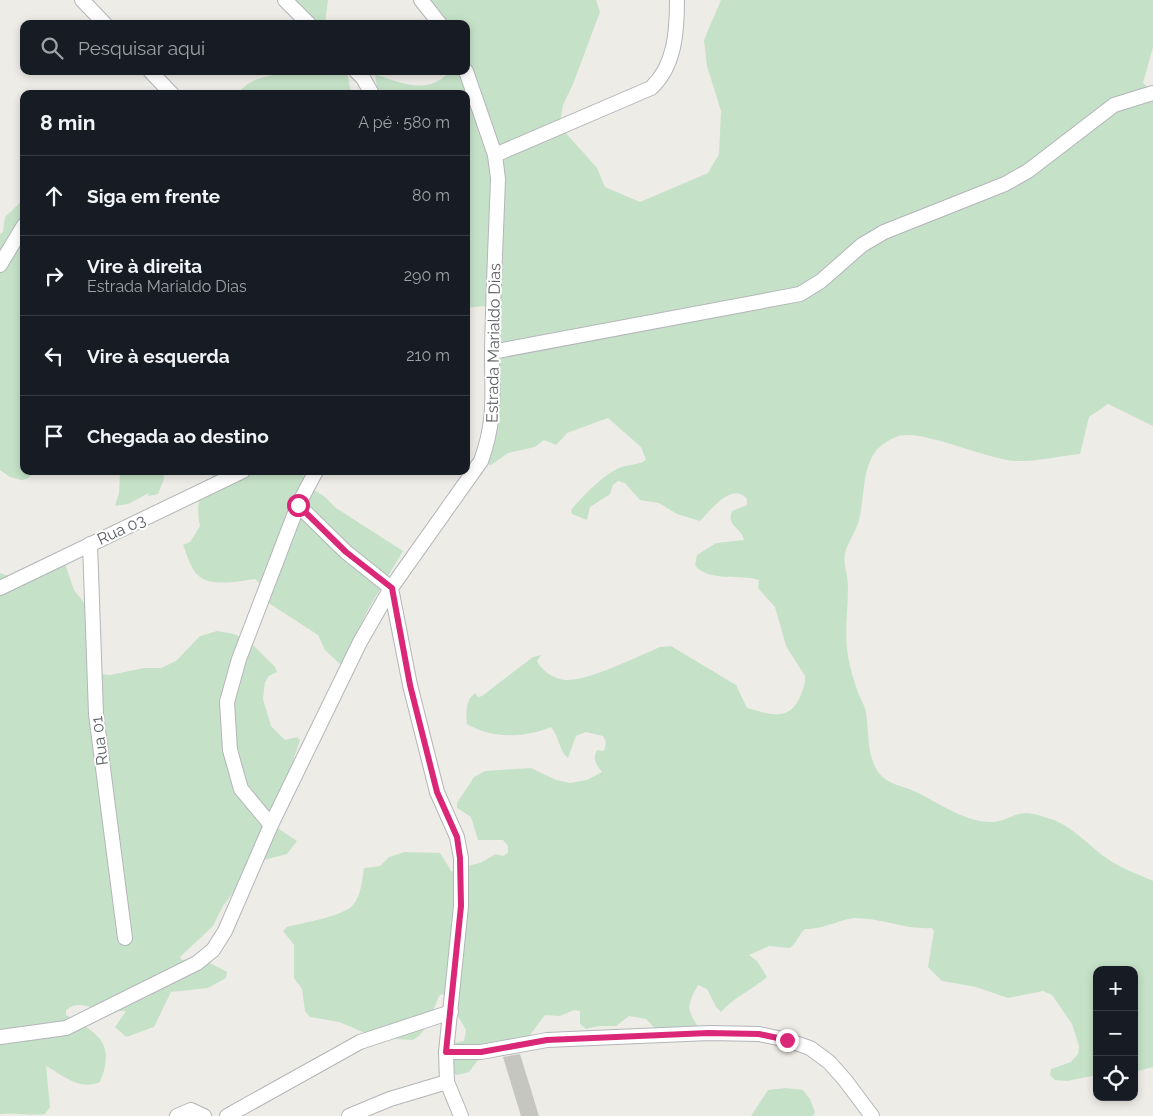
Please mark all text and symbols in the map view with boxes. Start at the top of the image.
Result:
search box [20,20,470,75]
icon: search [38,34,66,62]
text: Pesquisar aqui [78,37,205,59]
text: 8 min [40,110,95,135]
text: A pé · 580 m [358,113,450,132]
icon: ahead [40,182,68,210]
text: Siga em frente [87,185,220,207]
text: 80 m [412,186,450,205]
text: Vire à direita [87,255,202,277]
icon: right [40,262,68,290]
street label: Estrada Marialdo Dias [483,263,504,423]
text: 290 m [404,266,450,285]
text: Estrada Marialdo Dias [87,277,247,296]
icon: left [40,342,68,370]
text: Vire à esquerda [87,345,230,367]
text: 210 m [406,346,450,365]
icon: arrive [40,422,68,450]
text: Chegada ao destino [87,425,269,447]
route start [287,494,310,517]
street label: Rua 03 [94,510,148,549]
street label: Rua 01 [87,715,112,767]
map controls [1093,966,1138,1101]
button: + [1093,966,1138,1011]
button: − [1093,1011,1138,1056]
route end [776,1029,799,1052]
button: locate [1093,1056,1138,1101]

